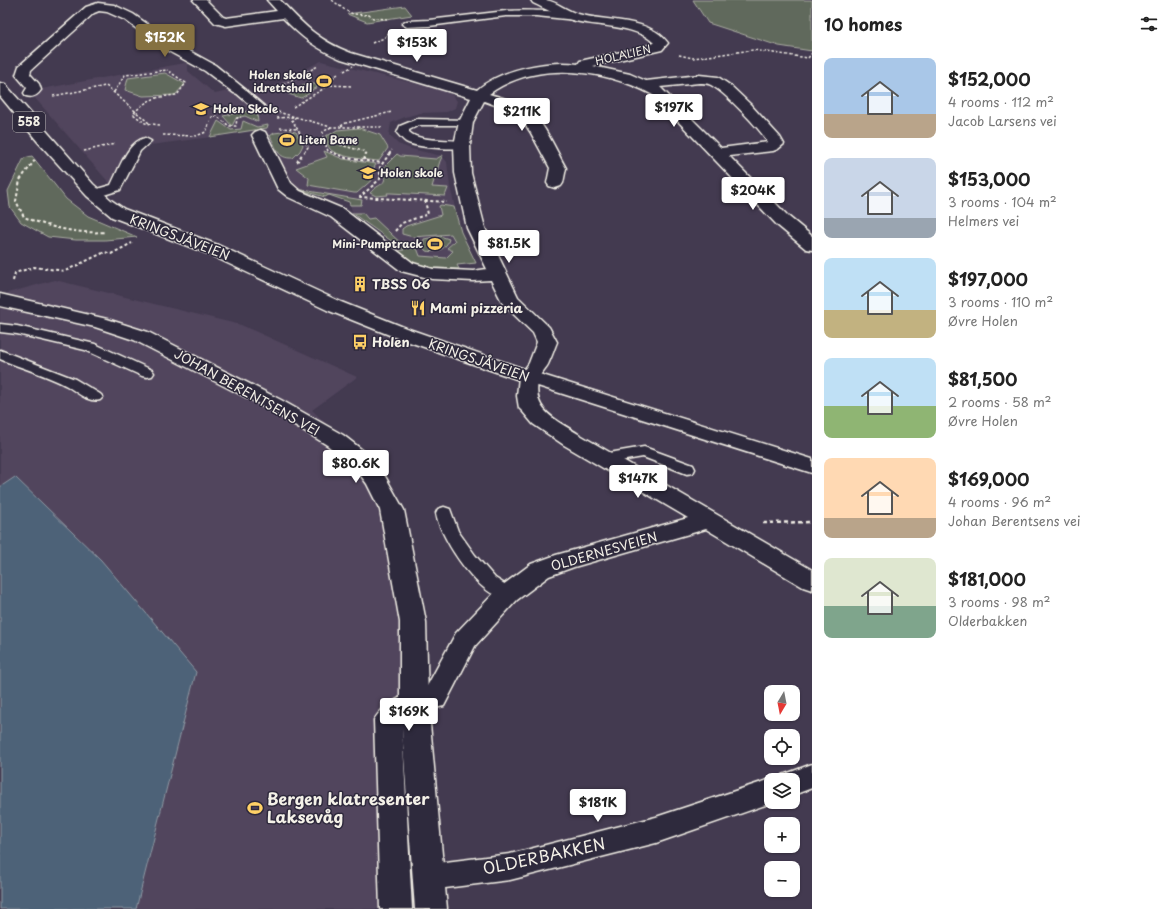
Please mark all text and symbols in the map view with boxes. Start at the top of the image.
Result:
text: 10 homes [824,11,902,37]
icon: filters [1138,13,1160,35]
pin: $152K [137,24,193,58]
text: $152K [145,27,185,46]
pin: $153K [389,29,445,63]
text: $153K [397,32,437,51]
street label: HOLALIEN [593,40,653,69]
place label: Holen skole idrettshall [249,66,313,96]
text: $152,000 [948,66,1031,92]
sports icon: Holen skole idrettshall [315,72,333,90]
icon: home [856,74,904,122]
text: 4 rooms · 112 m² [948,92,1054,111]
pin: $197K [646,94,702,128]
text: $197K [654,97,694,116]
pin: $211K [494,98,550,132]
school or university icon: Holen Skole [192,100,210,118]
place label: Holen Skole [213,100,279,117]
text: $211K [503,101,541,120]
text: Jacob Larsens vei [948,111,1057,130]
road number: 558 [13,112,45,132]
sports icon: Liten Bane [278,131,296,149]
place label: Liten Bane [299,131,358,148]
school or university icon: Holen skole [359,164,377,182]
place label: Holen skole [380,164,444,181]
text: $153,000 [948,166,1030,192]
icon: home [856,174,904,222]
pin: $204K [725,177,781,211]
text: $204K [731,180,775,199]
text: 3 rooms · 104 m² [948,192,1057,211]
street label: KRINGSJÅVEIEN [127,209,233,264]
text: Helmers vei [948,211,1019,230]
pin: $81.5K [476,230,542,264]
text: $81.5K [487,233,531,252]
place label: Mini-Pumptrack [332,235,424,252]
sports icon: Mini-Pumptrack [426,235,444,253]
text: $197,000 [948,266,1028,292]
place label: TBSS 06 [372,274,430,293]
icon: home [856,274,904,322]
building icon: TBSS 06 [351,275,369,293]
text: 3 rooms · 110 m² [948,292,1053,311]
place label: Mami pizzeria [430,298,523,317]
restaurant icon: Mami pizzeria [409,299,427,317]
text: Øvre Holen [948,311,1018,330]
place label: Holen [372,332,410,351]
bus stop icon: Holen [351,333,369,351]
street label: KRINGSJÅVEIEN [426,333,532,386]
street label: JOHAN BERENTSENS VEI [171,344,324,440]
text: $81,500 [948,366,1018,392]
icon: home [856,374,904,422]
text: 2 rooms · 58 m² [948,392,1051,411]
text: Øvre Holen [948,411,1018,430]
pin: $80.6K [323,450,389,484]
text: $80.6K [332,453,380,472]
pin: $147K [610,465,666,499]
text: $169,000 [948,466,1030,492]
text: $147K [618,468,658,487]
icon: home [856,474,904,522]
text: 4 rooms · 96 m² [948,492,1051,511]
text: Johan Berentsens vei [948,511,1080,530]
street label: OLDERNESVEIEN [548,526,659,575]
text: $181,000 [948,566,1026,592]
icon: home [856,574,904,622]
text: 3 rooms · 98 m² [948,592,1050,611]
text: Olderbakken [948,611,1027,630]
north arrow [764,685,800,721]
map controls [764,685,800,897]
pin: $169K [381,698,437,732]
text: $169K [389,701,429,720]
button: locate [764,729,800,765]
button: layers [764,773,800,809]
place label: Bergen klatresenter Laksevåg [267,786,430,828]
pin: $181K [570,789,626,823]
text: $181K [579,792,617,811]
sports icon: Bergen klatresenter Laksevåg [246,799,264,817]
button: + [764,817,800,853]
street label: OLDERBAKKEN [480,830,607,880]
button: − [764,861,800,897]

